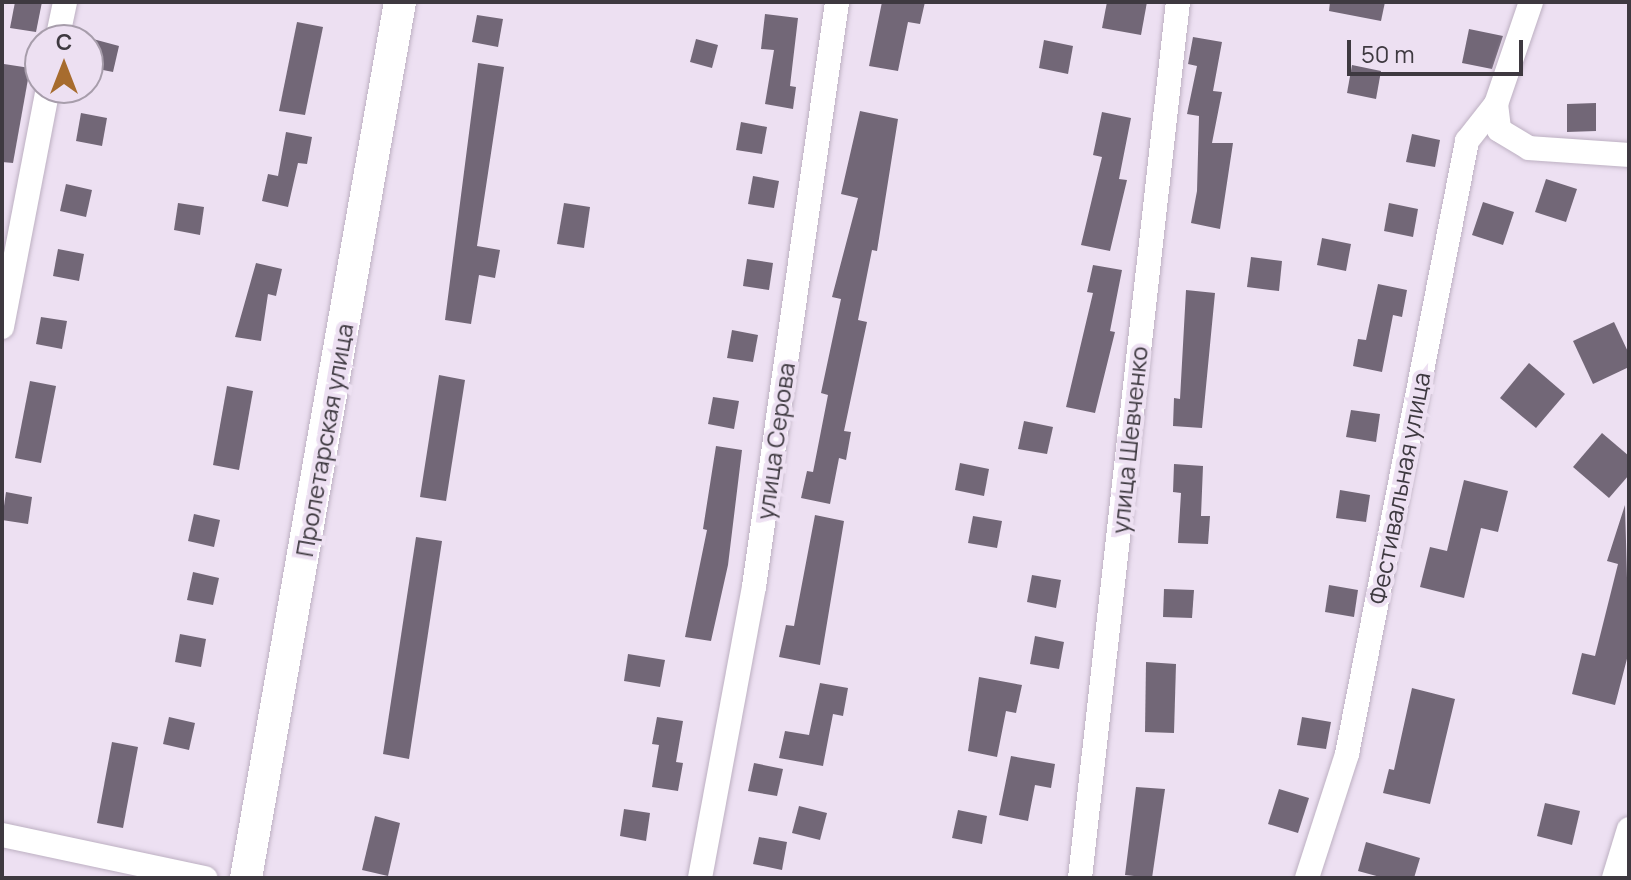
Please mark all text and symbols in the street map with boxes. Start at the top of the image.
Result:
north arrow [24,24,104,104]
scale bar [1351,24,1527,74]
text: С [56,27,72,57]
text: 50 m [1361,37,1415,70]
street label: Пролетарская улица [289,321,359,559]
street label: улица Шевченко [1105,345,1153,535]
street label: улица Серова [750,361,800,521]
street label: Фестивальная улица [1362,370,1436,606]

